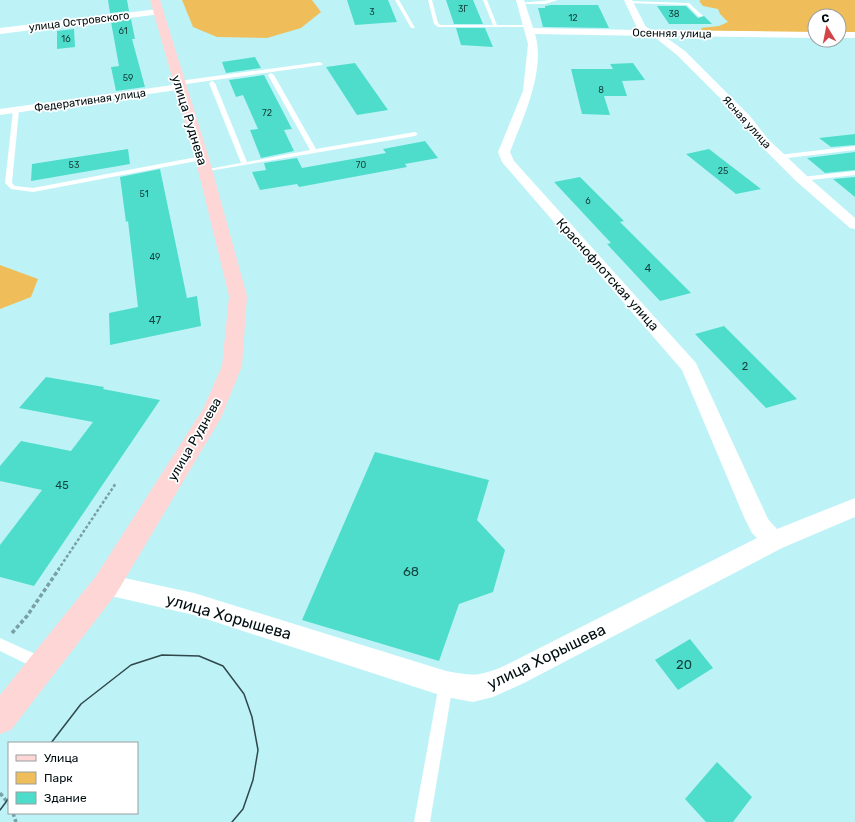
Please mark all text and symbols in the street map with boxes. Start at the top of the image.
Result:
house number: 3Г [458,4,468,14]
house number: 3 [369,7,375,17]
north arrow [807,8,847,48]
street label: улица Островского [28,9,130,34]
house number: 38 [668,9,680,19]
text: С [820,12,831,26]
house number: 12 [568,13,578,23]
house number: 61 [118,26,128,36]
street label: Осенняя улица [632,26,712,41]
house number: 16 [61,34,71,44]
house number: 59 [123,73,133,83]
street label: улица Руднева [169,73,210,167]
house number: 8 [598,85,604,95]
street label: Федеративная улица [33,86,147,115]
street label: Ясная улица [720,93,774,151]
house number: 72 [262,108,272,118]
house number: 53 [69,160,79,170]
house number: 70 [356,160,366,170]
house number: 25 [718,166,728,176]
house number: 51 [139,189,149,199]
house number: 6 [585,196,591,206]
street label: Краснофлотская улица [553,215,662,333]
house number: 49 [150,252,160,262]
house number: 4 [645,262,652,275]
house number: 47 [149,314,161,327]
house number: 2 [742,360,748,373]
street label: улица Руднева [165,395,224,483]
house number: 45 [55,479,69,492]
house number: 68 [403,564,419,579]
street label: улица Хорышева [164,590,294,643]
street label: улица Хорышева [484,620,609,693]
house number: 20 [676,657,692,672]
legend [8,742,138,814]
text: Улица [44,751,78,765]
text: Парк [44,771,73,785]
text: Здание [44,791,87,805]

